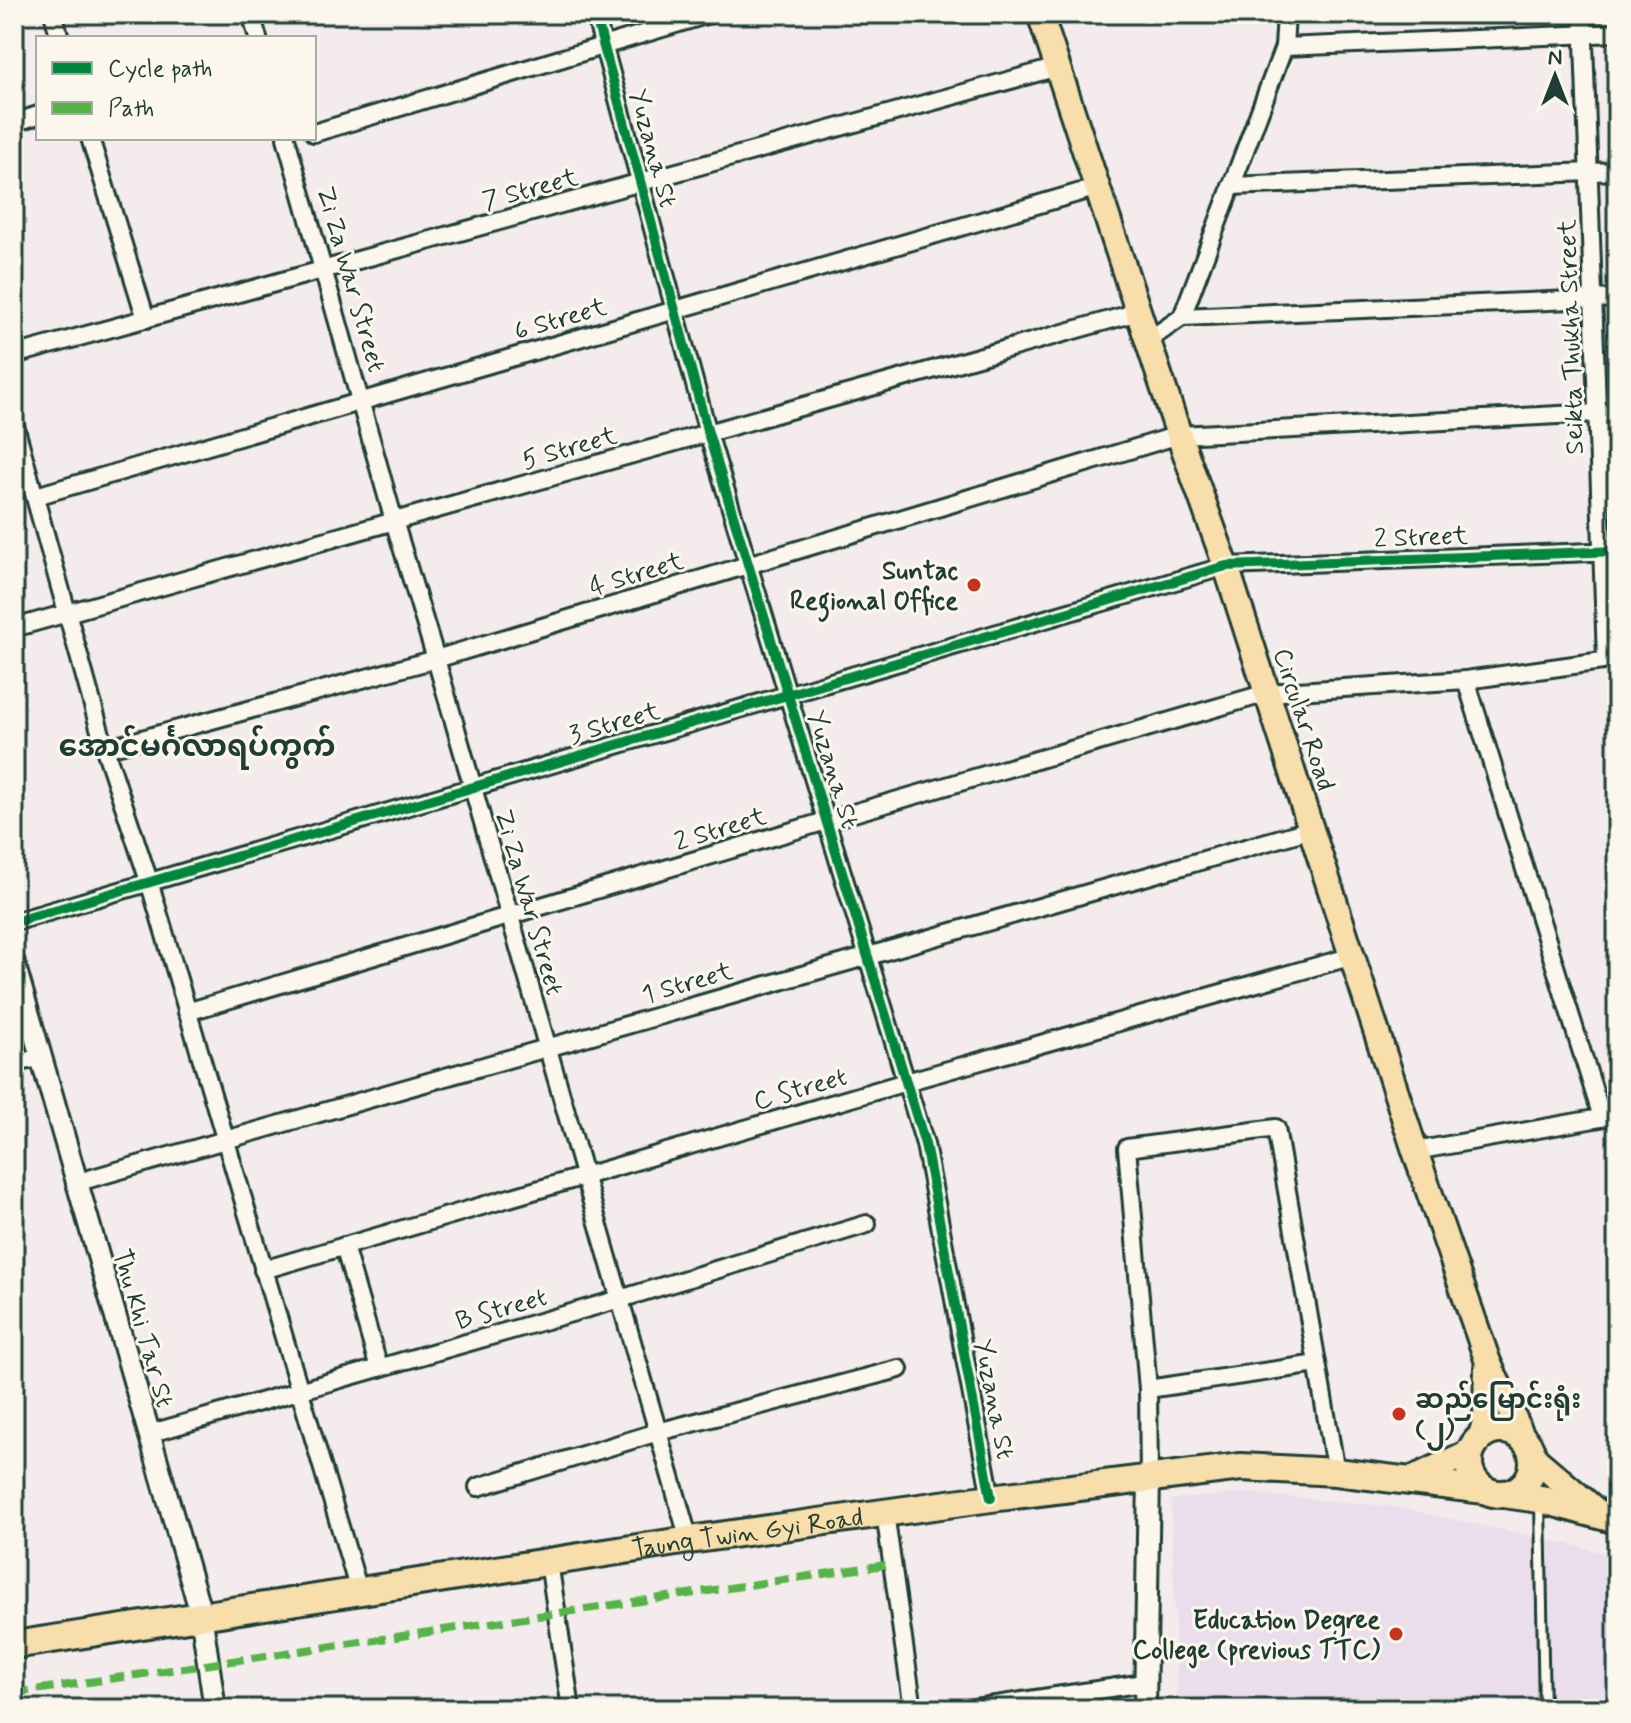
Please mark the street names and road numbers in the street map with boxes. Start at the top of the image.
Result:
street label: Yuzana St [620,85,684,212]
street label: 7 Street [479,161,582,219]
street label: Zi Za War Street [307,183,393,376]
street label: Seikta Thukha Street [1551,219,1593,455]
street label: 6 Street [510,291,611,349]
street label: 5 Street [518,419,621,479]
street label: 2 Street [1373,519,1469,557]
street label: 4 Street [585,545,688,605]
street label: Circular Road [1264,644,1342,795]
street label: 3 Street [565,695,664,753]
street label: Yuzana St [798,707,866,833]
street label: 2 Street [671,800,771,860]
street label: Zi Za War Street [485,806,571,999]
street label: 1 Street [638,955,737,1013]
street label: C Street [750,1060,851,1119]
street label: Thu Khi Tar St [103,1246,181,1412]
street label: B Street [452,1281,551,1339]
street label: Yuzana St [965,1337,1021,1462]
street label: Taung Twin Gyi Road [630,1501,866,1568]

